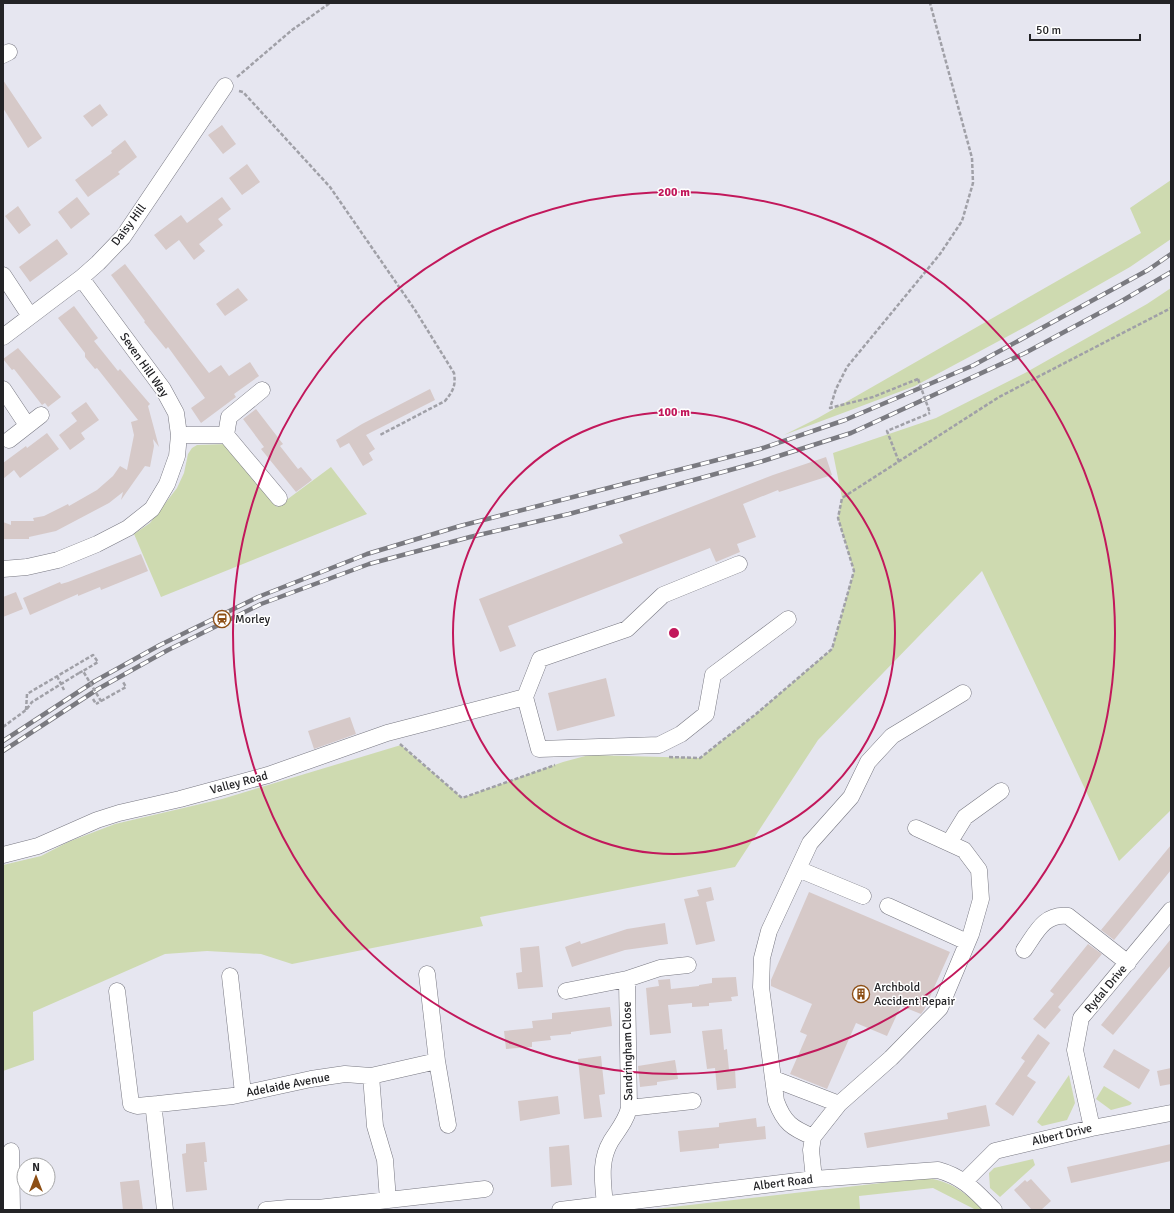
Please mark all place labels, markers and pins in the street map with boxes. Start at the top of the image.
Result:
station icon: Morley [212,609,232,629]
place label: Morley [235,612,271,627]
centre of rings [667,626,681,640]
place label: Archbold Accident Repair [874,980,955,1009]
building icon: Archbold Accident Repair [851,984,871,1004]

